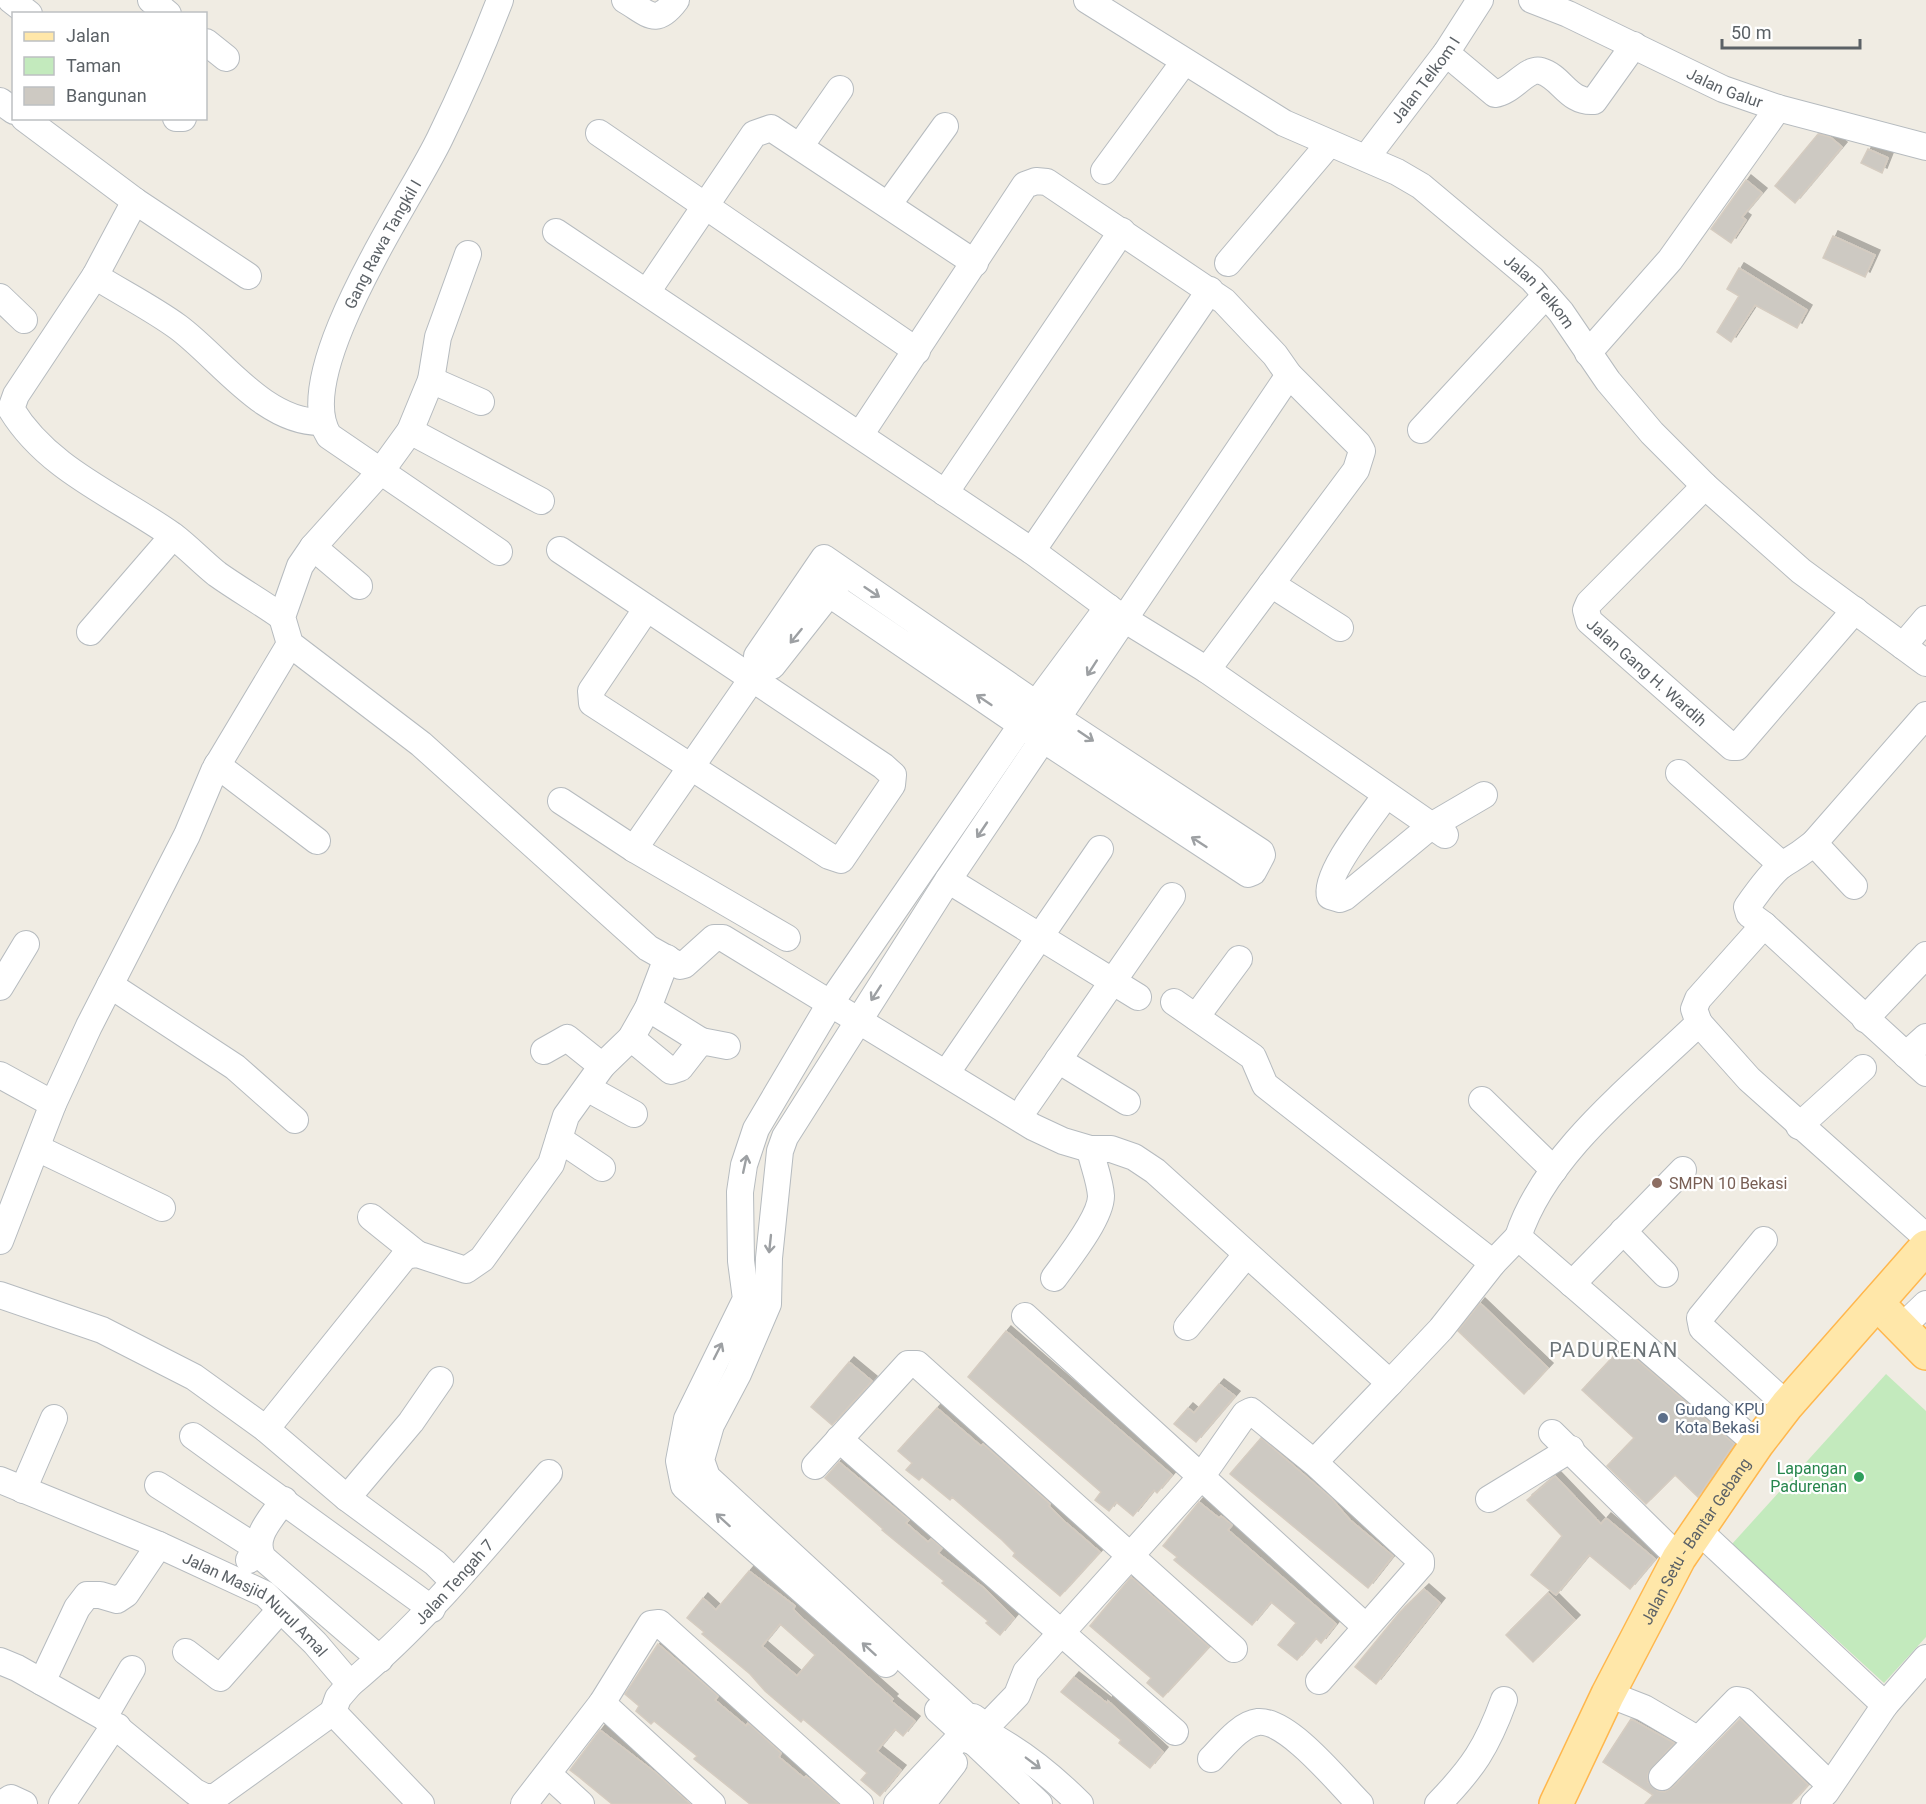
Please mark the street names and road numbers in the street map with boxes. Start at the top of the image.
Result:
street label: Jalan Telkom I [1387,33,1464,127]
street label: Jalan Galur [1684,63,1766,112]
street label: Gang Rawa Tangkil I [340,176,425,312]
street label: Jalan Telkom [1500,250,1579,332]
street label: Jalan Gang H. Wardih [1583,614,1711,730]
street label: Jalan Setu - Bantar Gebang [1637,1454,1754,1628]
street label: Jalan Tengah 7 [411,1535,497,1628]
street label: Jalan Masjid Nurul Amal [180,1548,332,1660]

